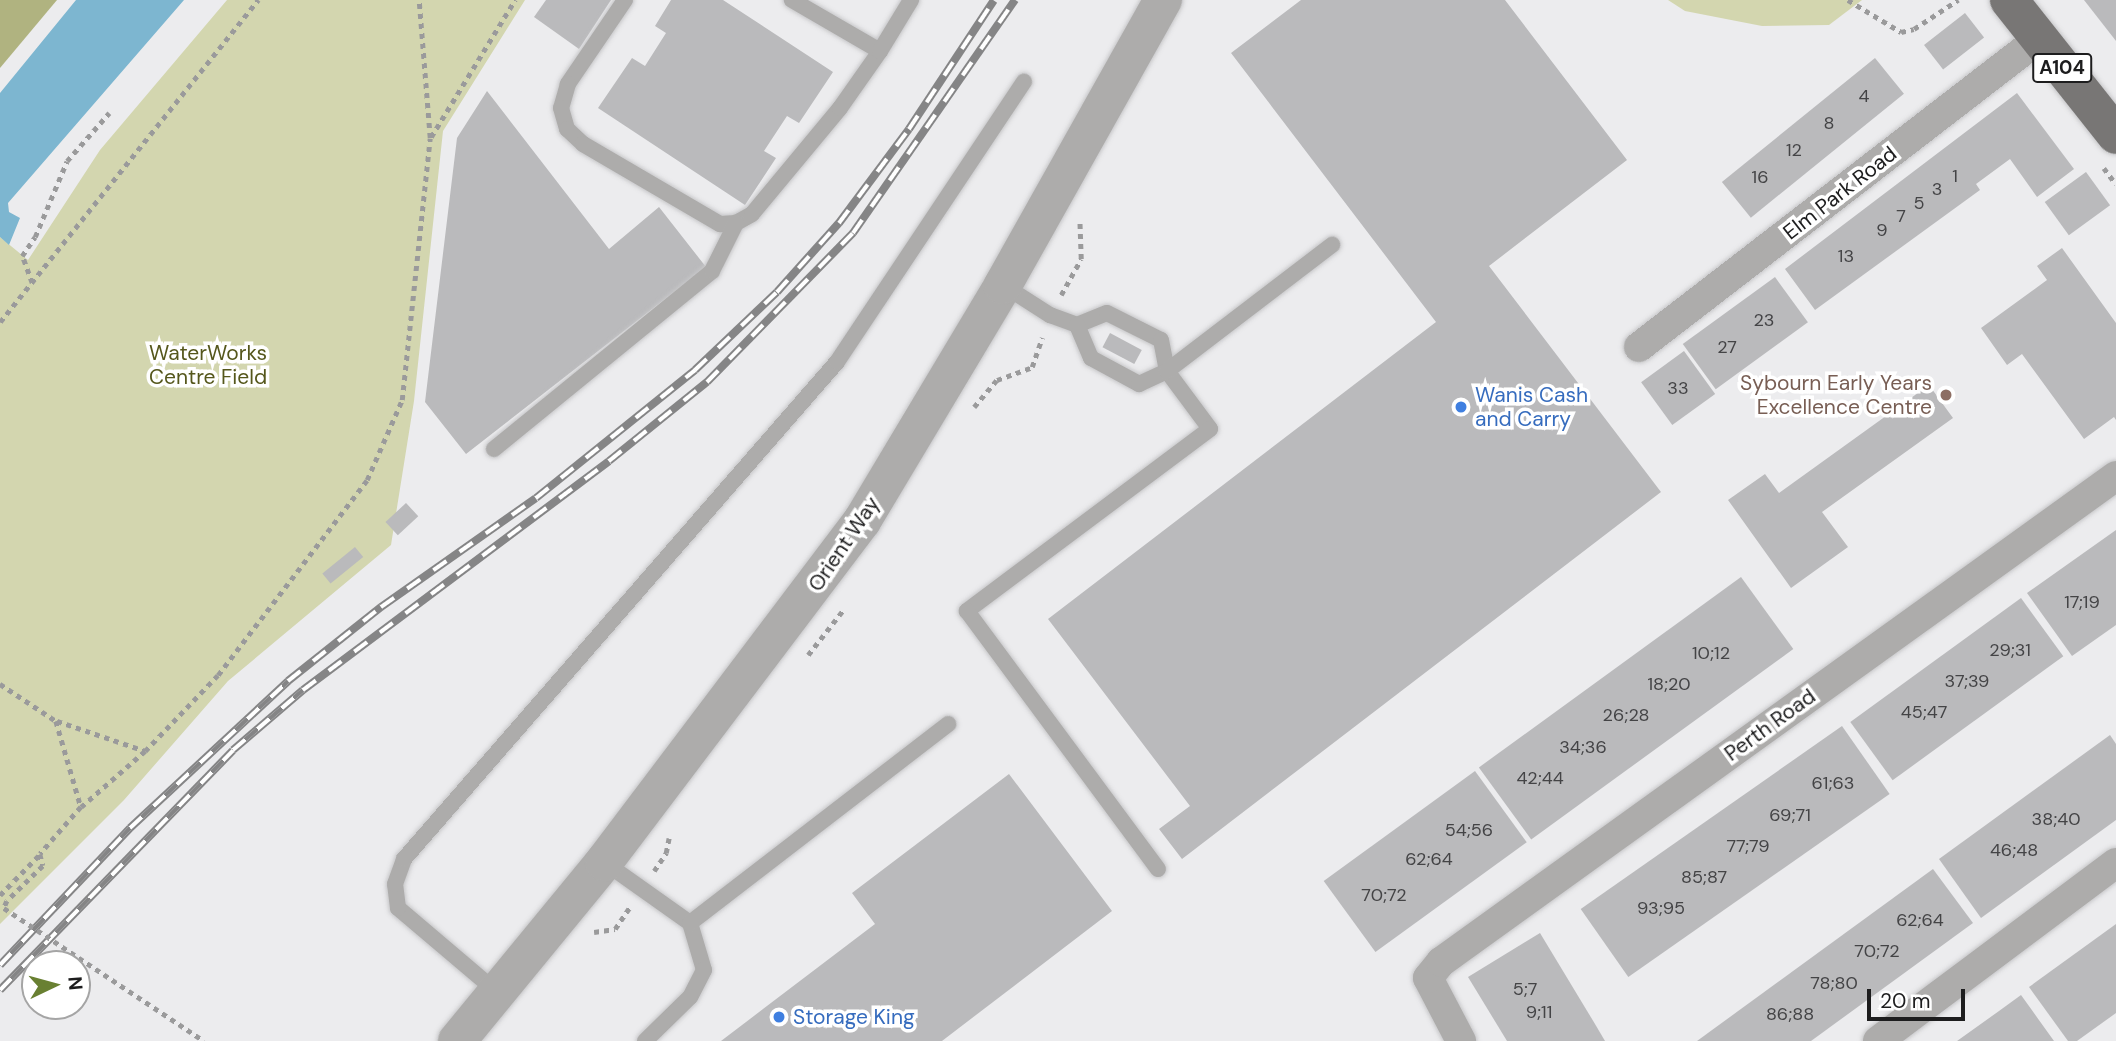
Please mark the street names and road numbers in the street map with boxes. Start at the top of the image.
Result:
road number: A104 [2030,52,2094,83]
street label: Elm Park Road [1778,141,1902,245]
street label: Orient Way [803,492,885,596]
street label: Perth Road [1720,684,1820,766]

